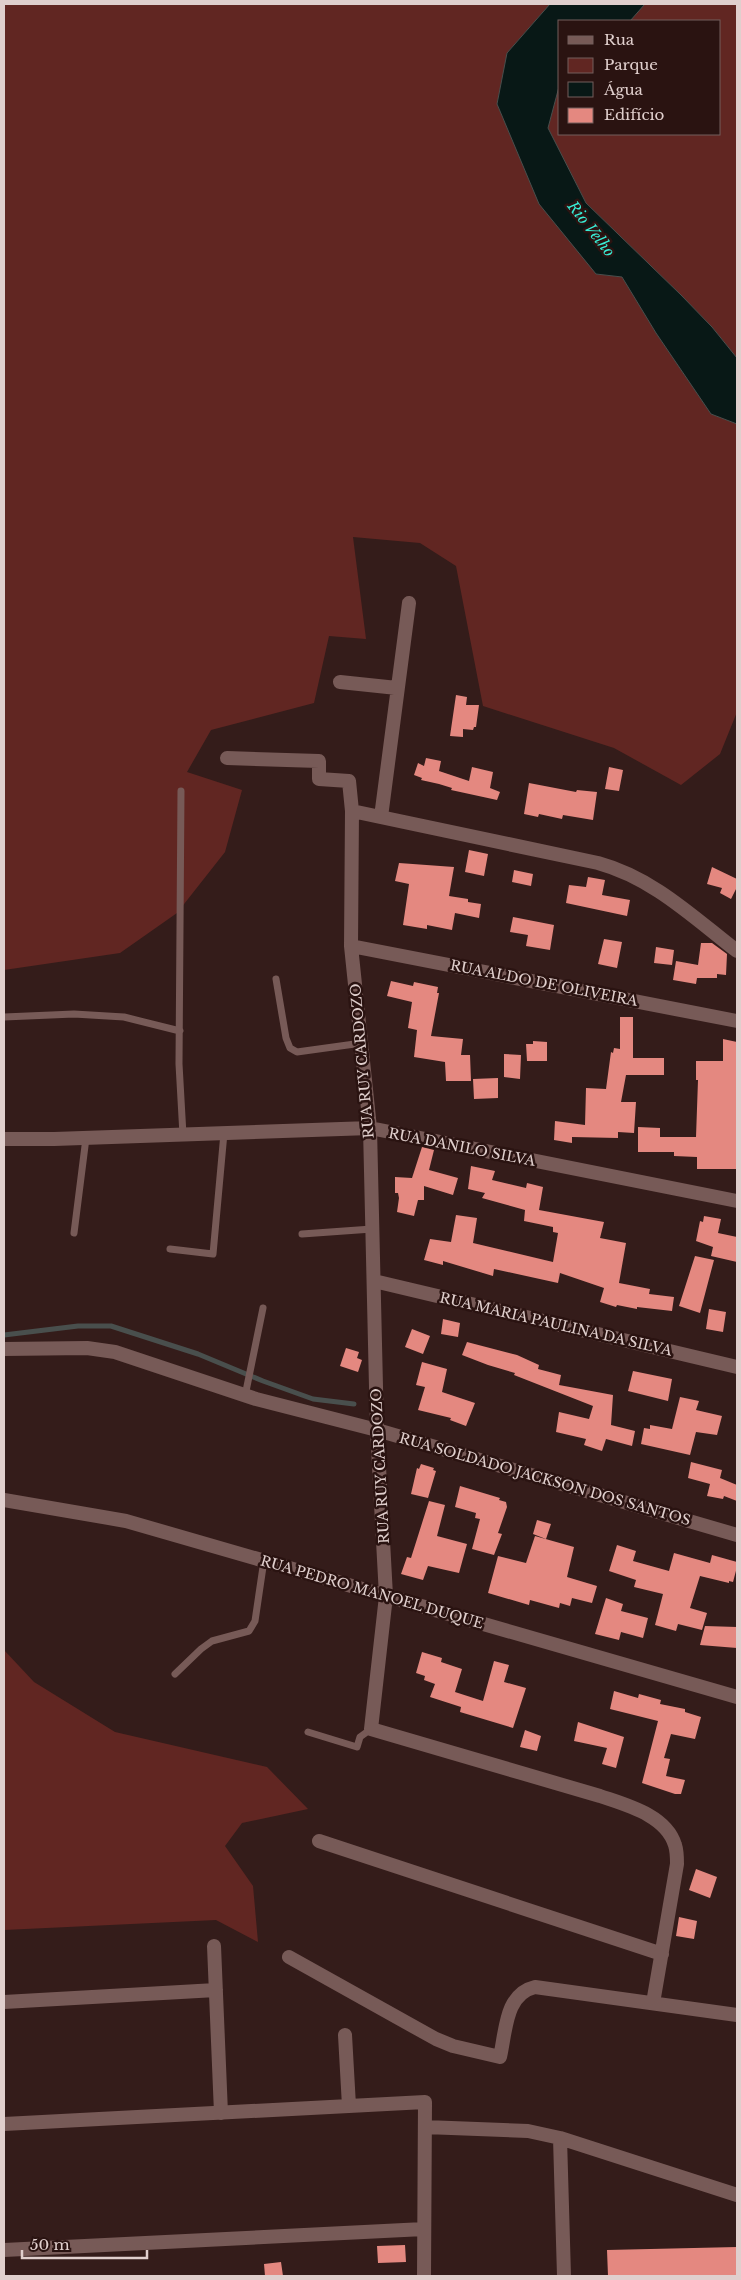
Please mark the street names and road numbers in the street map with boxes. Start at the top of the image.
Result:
street label: RUA ALDO DE OLIVEIRA [449,956,640,1010]
street label: RUA RUY CARDOZO [346,983,378,1139]
street label: RUA DANILO SILVA [387,1124,537,1170]
street label: RUA MARIA PAULINA DA SILVA [438,1288,674,1360]
street label: RUA RUY CARDOZO [367,1388,393,1544]
street label: RUA SOLDADO JACKSON DOS SANTOS [397,1429,693,1529]
street label: RUA PEDRO MANOEL DUQUE [258,1551,486,1633]

